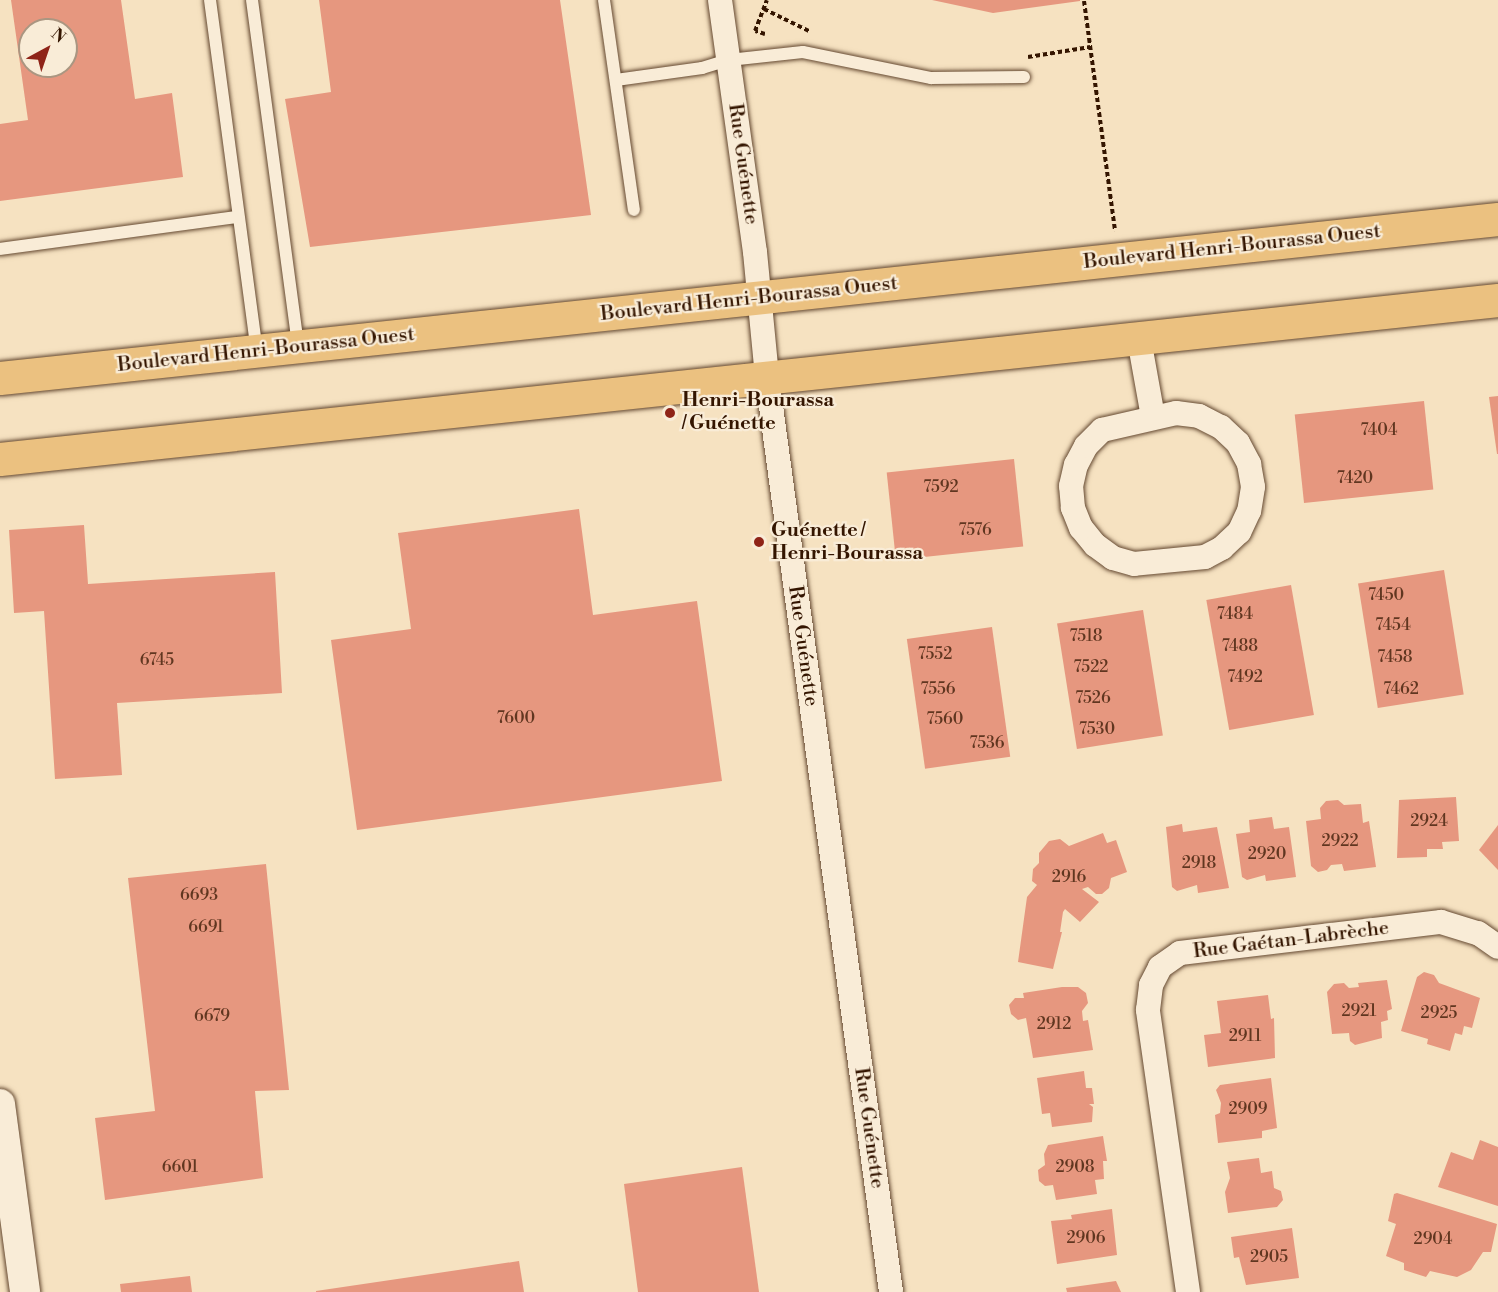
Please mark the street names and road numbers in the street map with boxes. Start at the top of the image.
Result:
street label: Rue Guénette [723,102,763,226]
street label: Boulevard Henri-Bourassa Ouest [1082,219,1382,275]
street label: Boulevard Henri-Bourassa Ouest [599,271,899,327]
street label: Boulevard Henri-Bourassa Ouest [116,322,416,378]
street label: Rue Guénette [783,584,823,708]
street label: Rue Gaétan-Labrèche [1192,916,1390,964]
street label: Rue Guénette [849,1066,889,1190]

